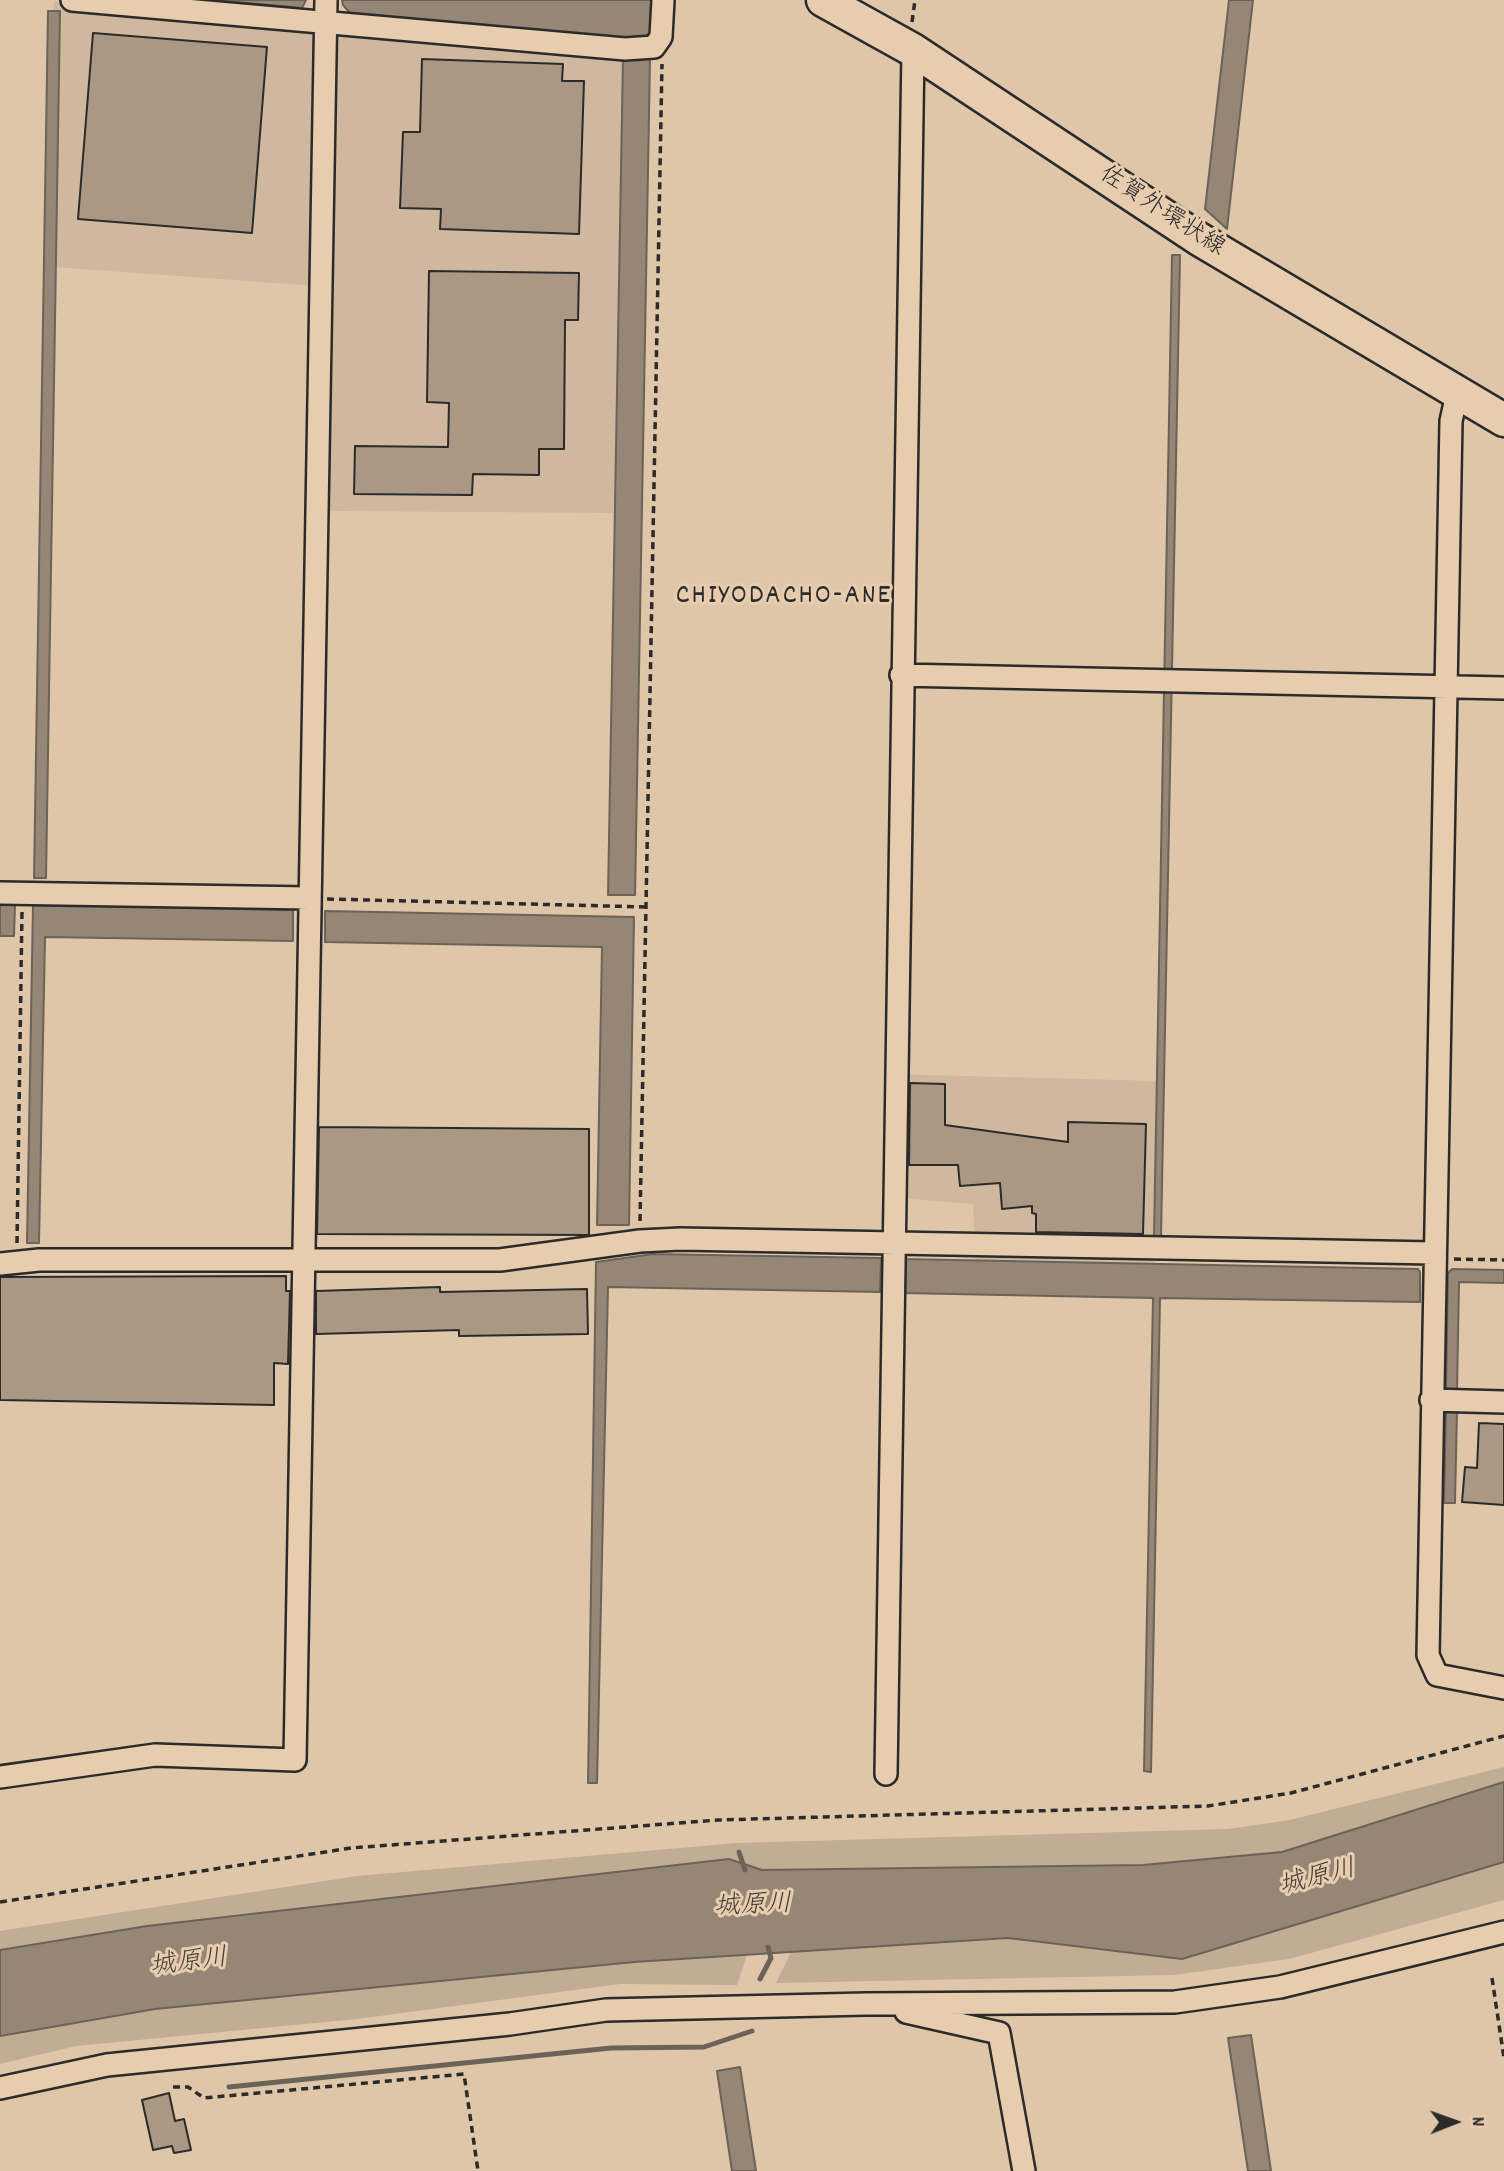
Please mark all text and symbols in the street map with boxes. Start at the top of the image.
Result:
street label: 佐賀外環状線 [1093,162,1229,264]
district label: CHIYODACHO-ANE [677,581,891,615]
water label: 城原川 [1276,1855,1360,1905]
water label: 城原川 [713,1891,793,1925]
water label: 城原川 [148,1945,230,1985]
north arrow [1420,2087,1490,2157]
text: N [1463,2117,1490,2127]

